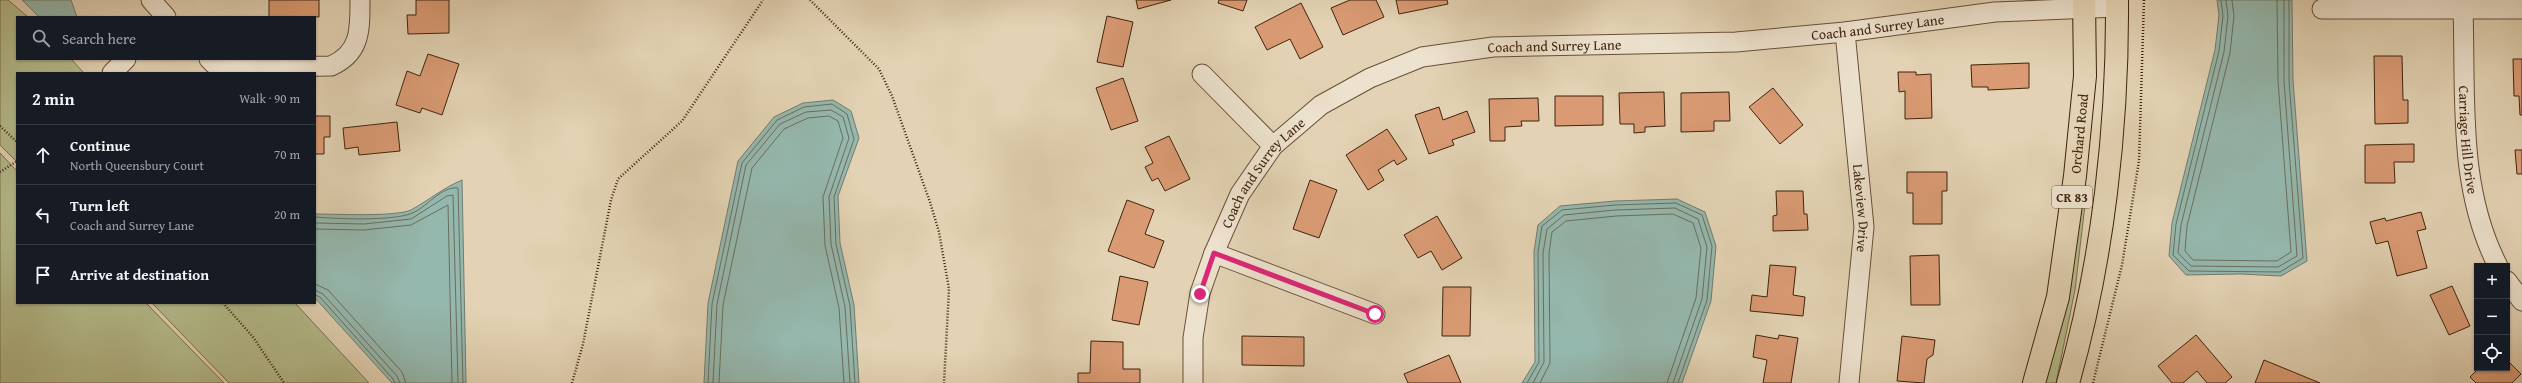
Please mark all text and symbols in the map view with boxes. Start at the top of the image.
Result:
street label: Coach and Surrey Lane [1810,9,1946,45]
search box [16,16,316,60]
icon: search [30,27,52,49]
text: Search here [62,28,136,49]
street label: Coach and Surrey Lane [1486,34,1622,58]
text: 2 min [32,86,74,111]
street label: Carriage Hill Drive [2454,86,2483,196]
text: Walk · 90 m [239,89,300,108]
street label: Orchard Road [2065,92,2093,175]
street label: Coach and Surrey Lane [1216,113,1310,231]
text: Continue [70,135,131,156]
icon: ahead [32,144,54,166]
text: 70 m [274,145,300,164]
text: North Queensbury Court [70,156,204,175]
street label: Lakeview Drive [1848,163,1874,254]
road number: CR 83 [2052,186,2092,208]
text: Turn left [70,195,129,216]
icon: left [32,204,54,226]
text: 20 m [274,205,300,224]
text: Coach and Surrey Lane [70,216,194,235]
map controls [2474,263,2510,371]
button: + [2474,263,2510,299]
icon: arrive [32,264,54,286]
text: Arrive at destination [70,264,209,285]
route end [1191,285,1209,303]
button: − [2474,299,2510,335]
route start [1366,305,1384,323]
button: locate [2474,335,2510,371]

